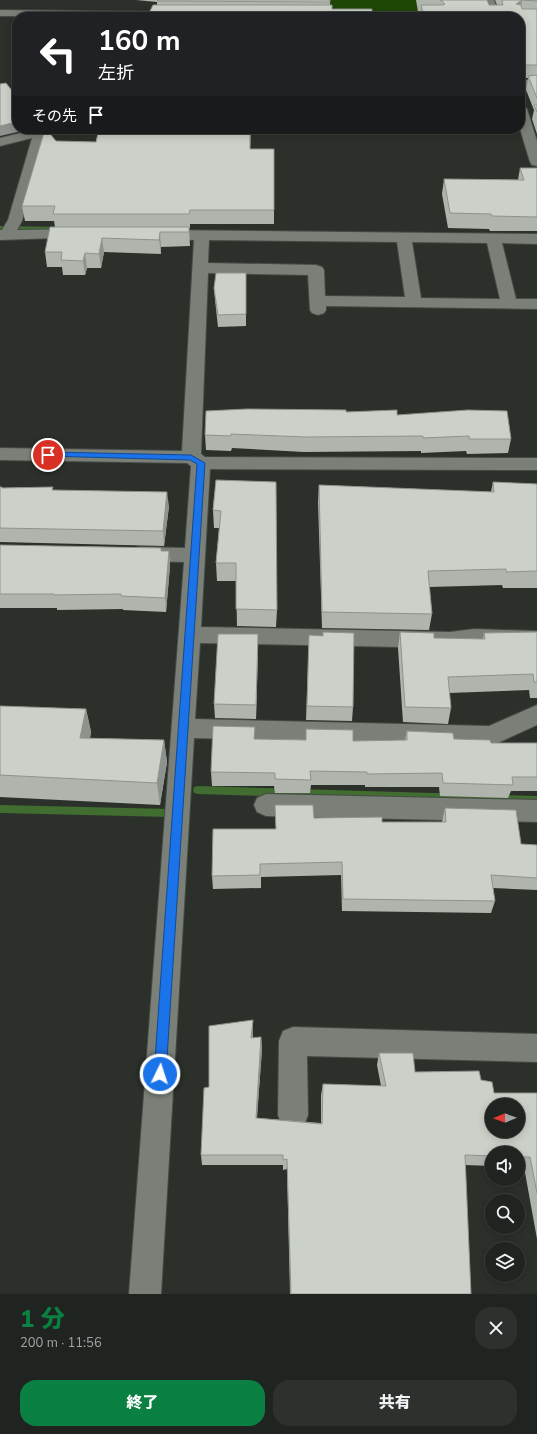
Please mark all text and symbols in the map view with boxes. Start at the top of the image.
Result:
text: 160 m [98,22,181,60]
icon: left [32,28,84,80]
text: 左折 [98,61,134,85]
icon: arrive [85,104,107,126]
text: その先 [32,106,77,126]
pin [31,438,65,472]
icon: arrive [37,444,59,466]
position arrow [139,1053,181,1095]
north arrow [485,1098,525,1138]
map controls [485,1098,525,1282]
button: sound [485,1146,525,1186]
button: search [485,1194,525,1234]
button: layers [485,1242,525,1282]
text: 1 分 [20,1303,65,1335]
button: close [475,1307,517,1349]
text: 200 m · 11:56 [20,1334,102,1352]
button: 終了 [20,1380,265,1426]
button: 共有 [273,1380,517,1426]

